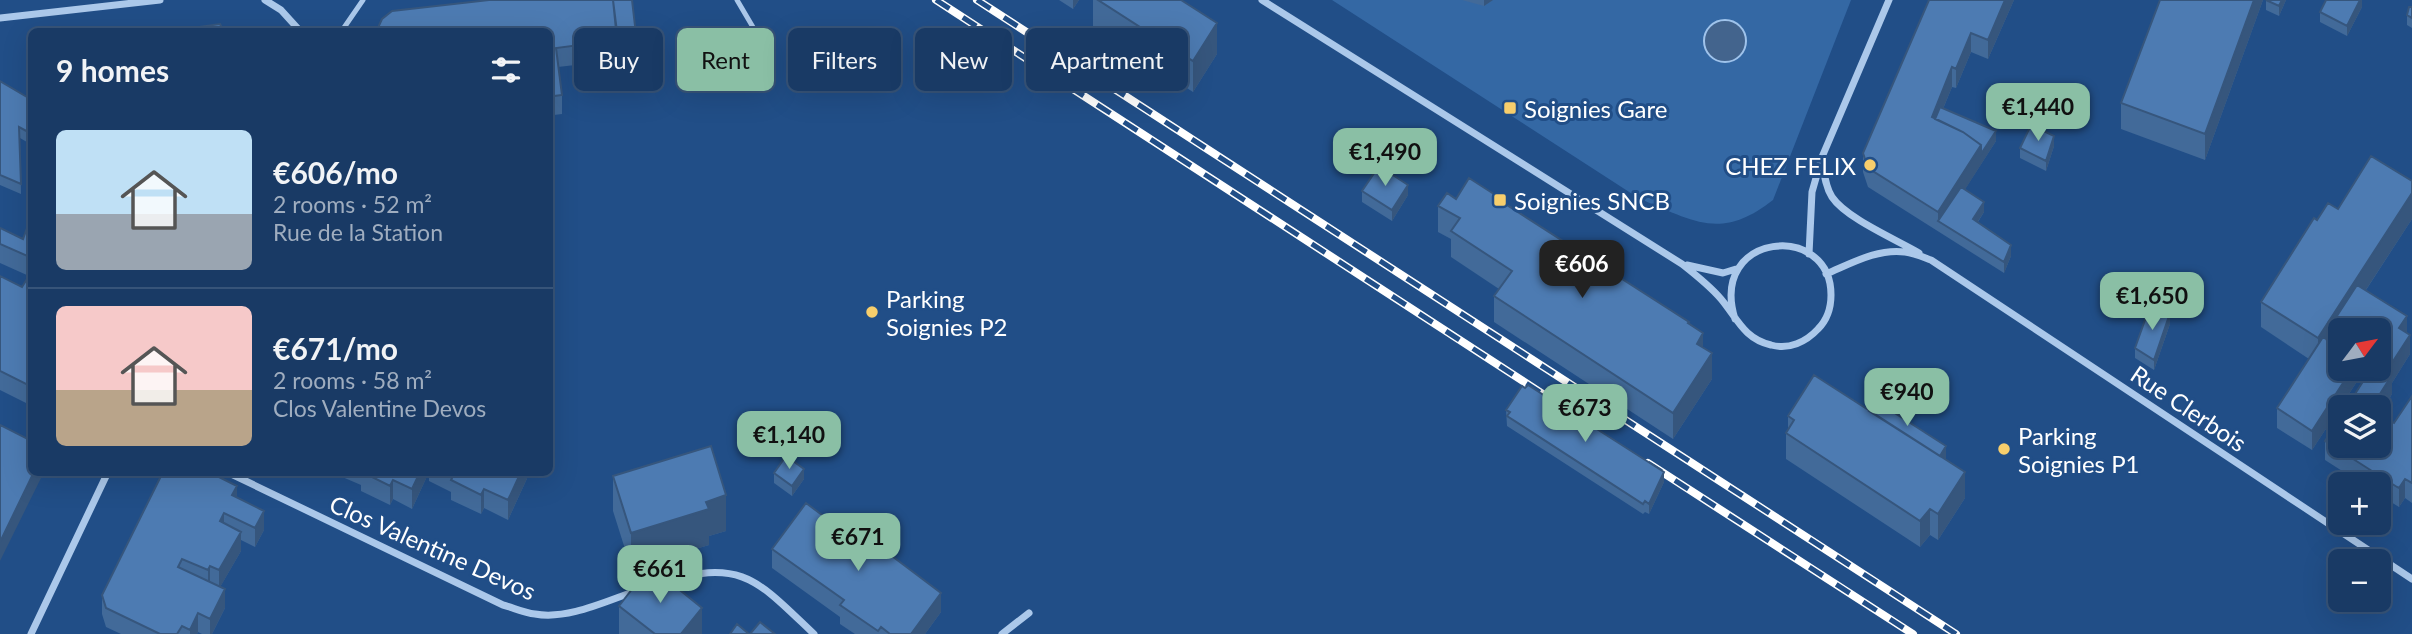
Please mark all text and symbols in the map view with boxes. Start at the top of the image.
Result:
chip: Buy [574,28,663,91]
chip: Rent [677,28,774,91]
chip: Filters [788,28,901,91]
chip: New [915,28,1012,91]
chip: Apartment [1026,28,1188,91]
icon: filters [487,51,525,89]
text: 9 homes [56,52,169,88]
pin: €1,440 [1981,83,2095,143]
text: €1,440 [2002,92,2074,120]
place label: Soignies Gare [1524,94,1667,123]
marker: Soignies Gare [1502,100,1518,116]
pin: €1,490 [1328,128,1442,188]
text: €1,490 [1349,137,1421,165]
place label: CHEZ FELIX [1725,151,1856,180]
text: €606/mo [273,154,398,190]
marker: CHEZ FELIX [1862,157,1878,173]
icon: home [112,158,196,242]
place label: Soignies SNCB [1514,186,1670,215]
text: 2 rooms · 52 m² [273,190,432,218]
marker: Soignies SNCB [1492,192,1508,208]
text: Rue de la Station [273,218,443,246]
pin: €606 [1541,240,1623,300]
text: €606 [1555,249,1609,277]
pin: €1,650 [2095,272,2209,332]
text: €1,650 [2116,281,2188,309]
place label: Parking Soignies P2 [886,284,1008,341]
marker: Parking Soignies P2 [864,304,880,320]
north arrow [2328,318,2390,382]
map controls [2328,318,2391,612]
text: €671/mo [273,330,398,366]
icon: home [112,334,196,418]
street label: Rue Clerbois [2126,359,2252,457]
text: 2 rooms · 58 m² [273,366,432,394]
pin: €940 [1866,368,1948,428]
text: €940 [1880,377,1934,405]
pin: €673 [1544,384,1626,444]
text: €673 [1558,393,1612,421]
text: Clos Valentine Devos [273,394,486,422]
button: layers [2328,395,2391,458]
pin: €1,140 [732,412,846,471]
text: €1,140 [753,420,825,448]
place label: Parking Soignies P1 [2018,421,2140,478]
marker: Parking Soignies P1 [1996,441,2012,457]
button: + [2328,472,2391,535]
street label: Clos Valentine Devos [325,489,541,605]
pin: €671 [817,514,899,573]
text: €671 [831,522,885,550]
pin: €661 [619,546,701,605]
button: − [2328,549,2391,612]
text: €661 [633,554,687,582]

